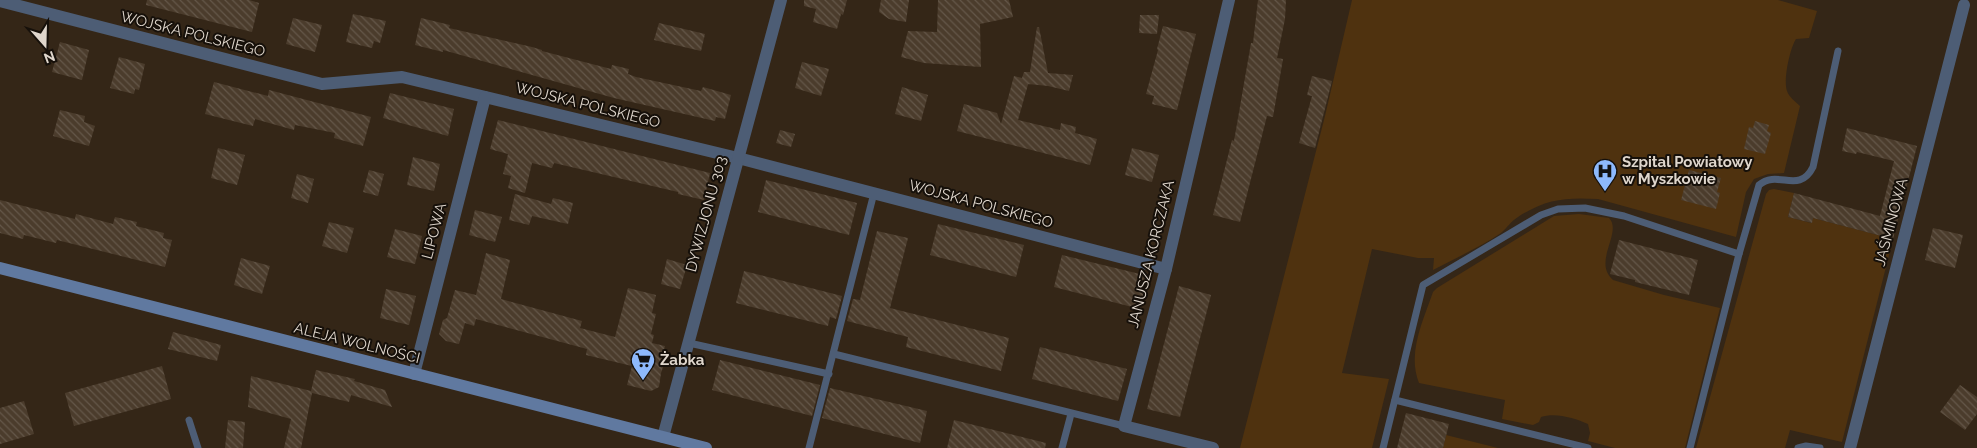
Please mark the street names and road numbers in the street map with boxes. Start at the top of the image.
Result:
street label: WOJSKA POLSKIEGO [119,7,267,61]
street label: WOJSKA POLSKIEGO [514,78,662,132]
street label: DYWIZJONU 303 [682,154,730,274]
street label: WOJSKA POLSKIEGO [907,176,1055,232]
street label: JAŚMINOWA [1871,176,1911,268]
street label: JANUSZA KORCZAKA [1124,178,1178,330]
street label: LIPOWA [418,201,450,261]
street label: ALEJA WOLNOŚCI [292,319,422,367]

